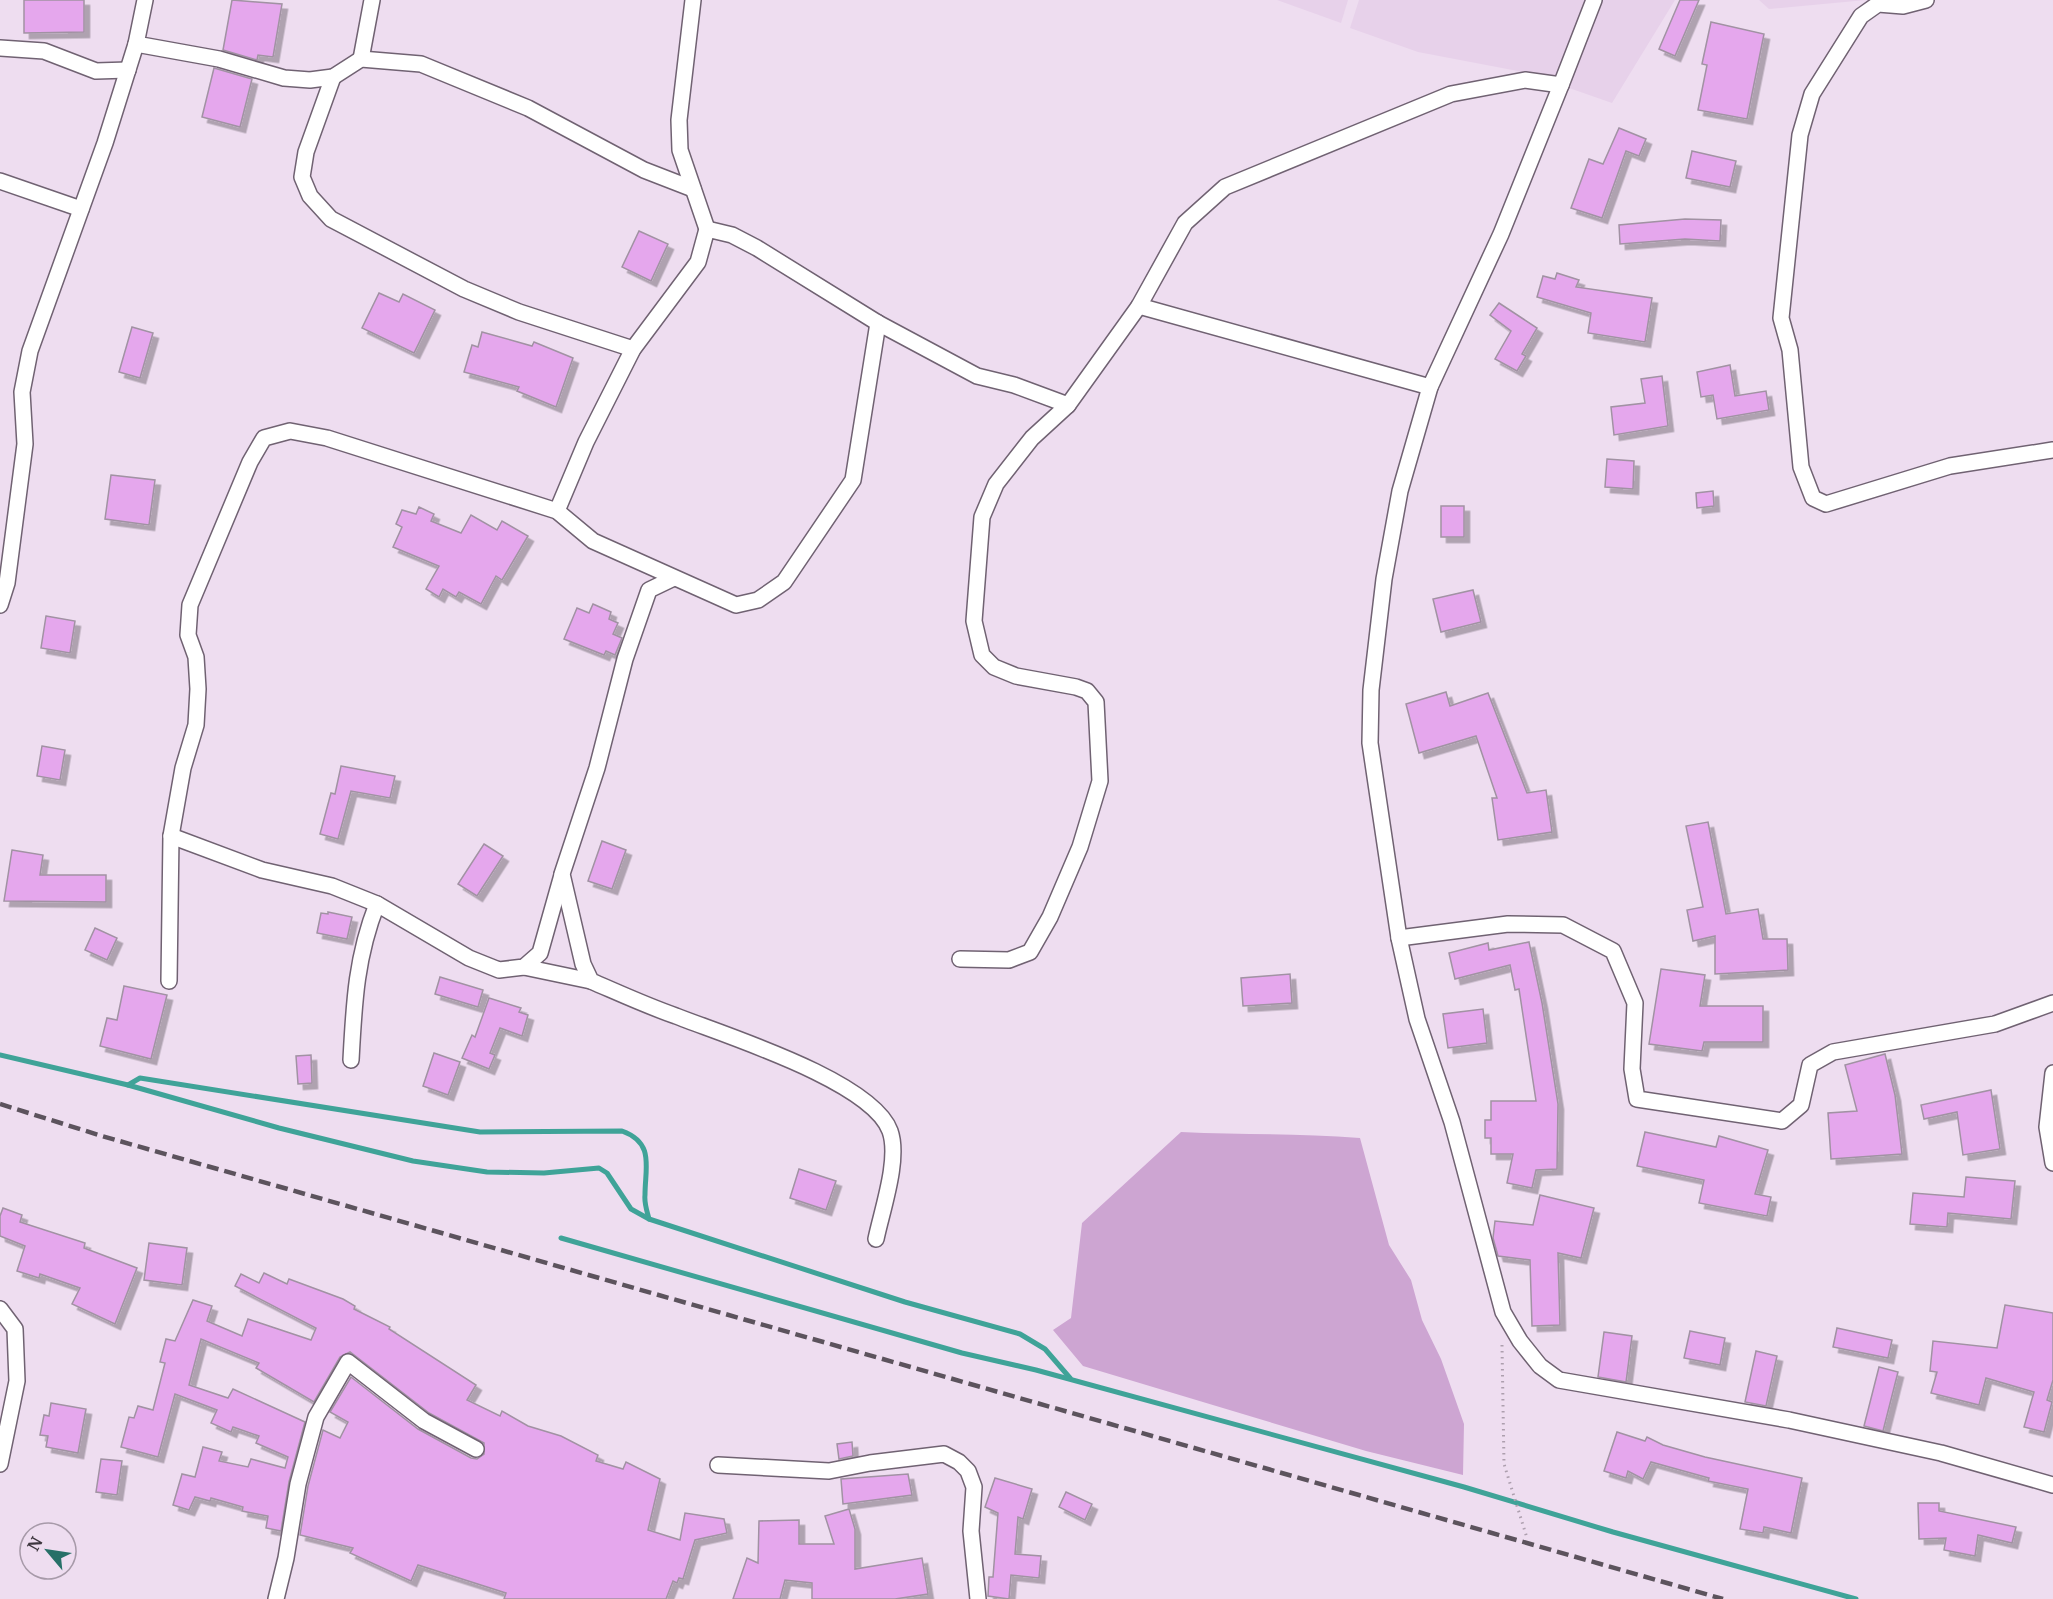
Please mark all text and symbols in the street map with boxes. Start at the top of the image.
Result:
north arrow [18,1521,78,1581]
text: N [23,1533,47,1554]

